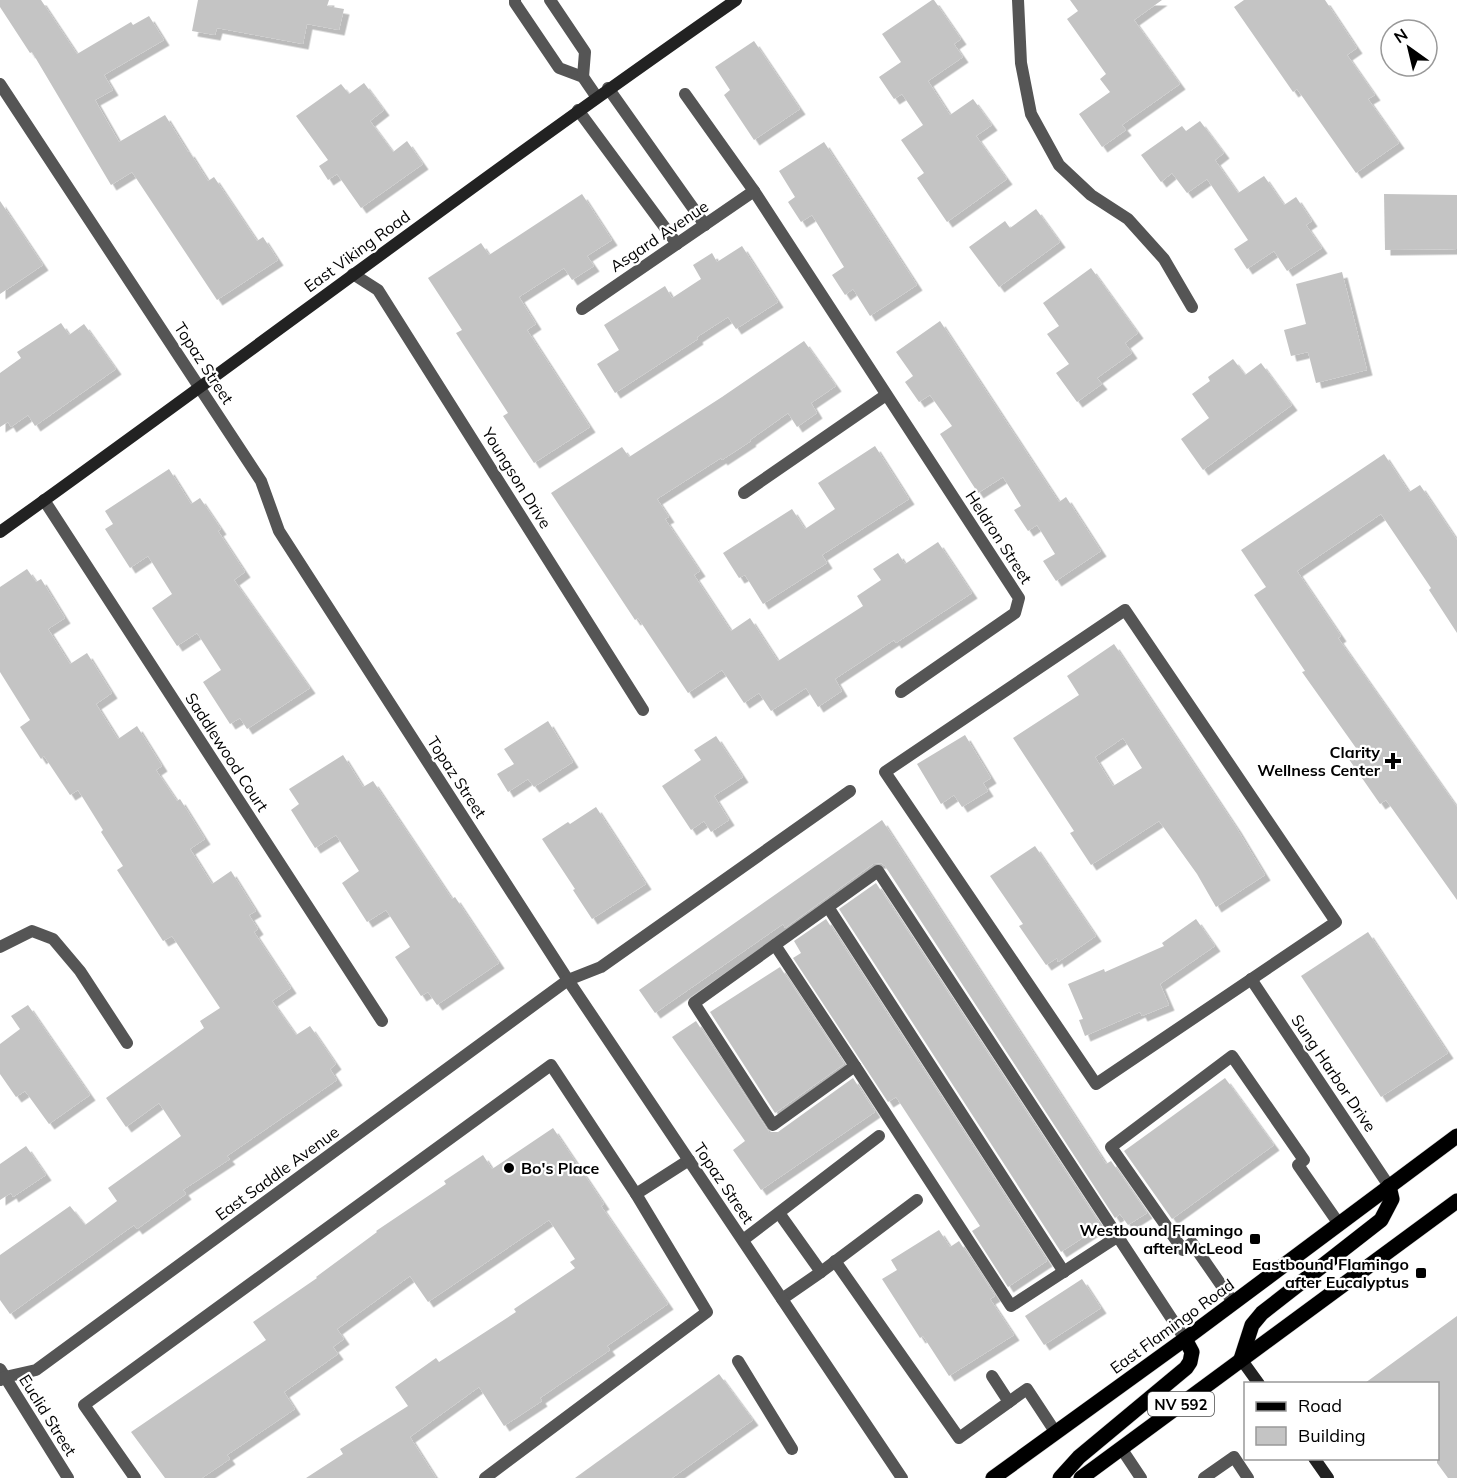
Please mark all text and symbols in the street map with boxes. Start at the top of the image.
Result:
north arrow [1379,18,1439,78]
text: N [1390,24,1411,47]
street label: Asgard Avenue [606,196,712,276]
street label: East Viking Road [300,206,414,296]
street label: Topaz Street [170,318,238,408]
street label: Youngson Drive [477,423,556,532]
street label: Heldron Street [961,487,1037,588]
street label: Saddlewood Court [181,689,273,815]
street label: Topaz Street [423,732,491,822]
place label: Clarity Wellness Center [1257,742,1381,780]
marker: Clarity Wellness Center [1384,752,1402,770]
street label: Sung Harbor Drive [1287,1010,1381,1136]
street label: East Saddle Avenue [211,1121,343,1225]
street label: Topaz Street [690,1139,759,1228]
place label: Bo's Place [521,1158,599,1178]
marker: Bo's Place [502,1161,516,1175]
place label: Westbound Flamingo after McLeod [1080,1220,1243,1258]
marker: Westbound Flamingo after McLeod [1248,1232,1262,1246]
place label: Eastbound Flamingo after Eucalyptus [1252,1254,1409,1292]
marker: Eastbound Flamingo after Eucalyptus [1414,1266,1428,1280]
street label: East Flamingo Road [1106,1274,1238,1378]
street label: Euclid Street [15,1371,81,1460]
legend [1244,1382,1439,1460]
road number: NV 592 [1148,1392,1214,1416]
text: Road [1298,1394,1342,1417]
text: Building [1298,1424,1366,1447]

